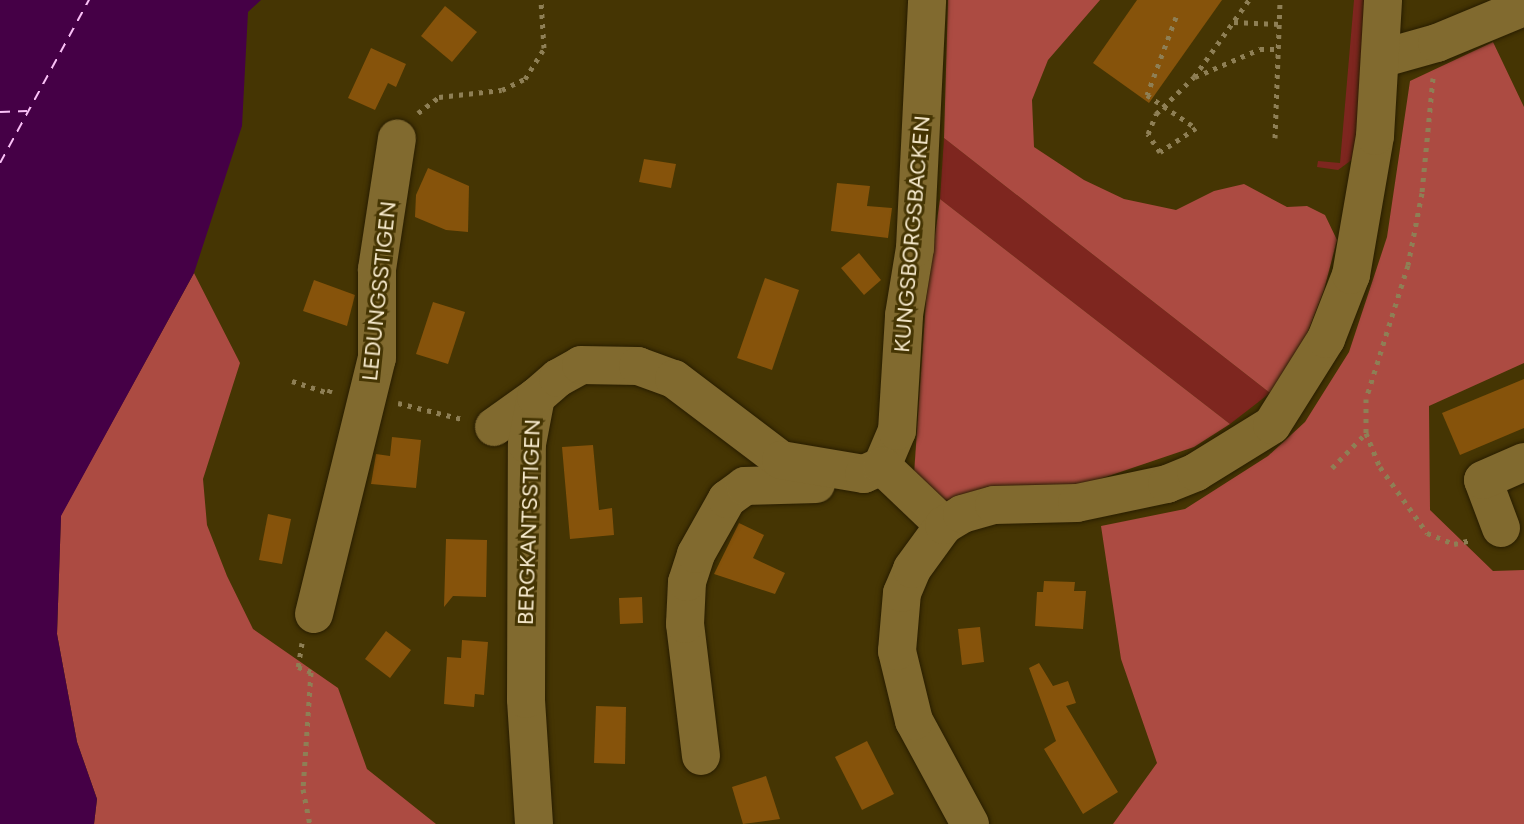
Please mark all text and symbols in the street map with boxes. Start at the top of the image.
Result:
street label: KUNGSBORGSBACKEN [888,114,936,354]
street label: LEDUNGSSTIGEN [356,200,402,382]
street label: BERGKANTSSTIGEN [512,418,546,626]

